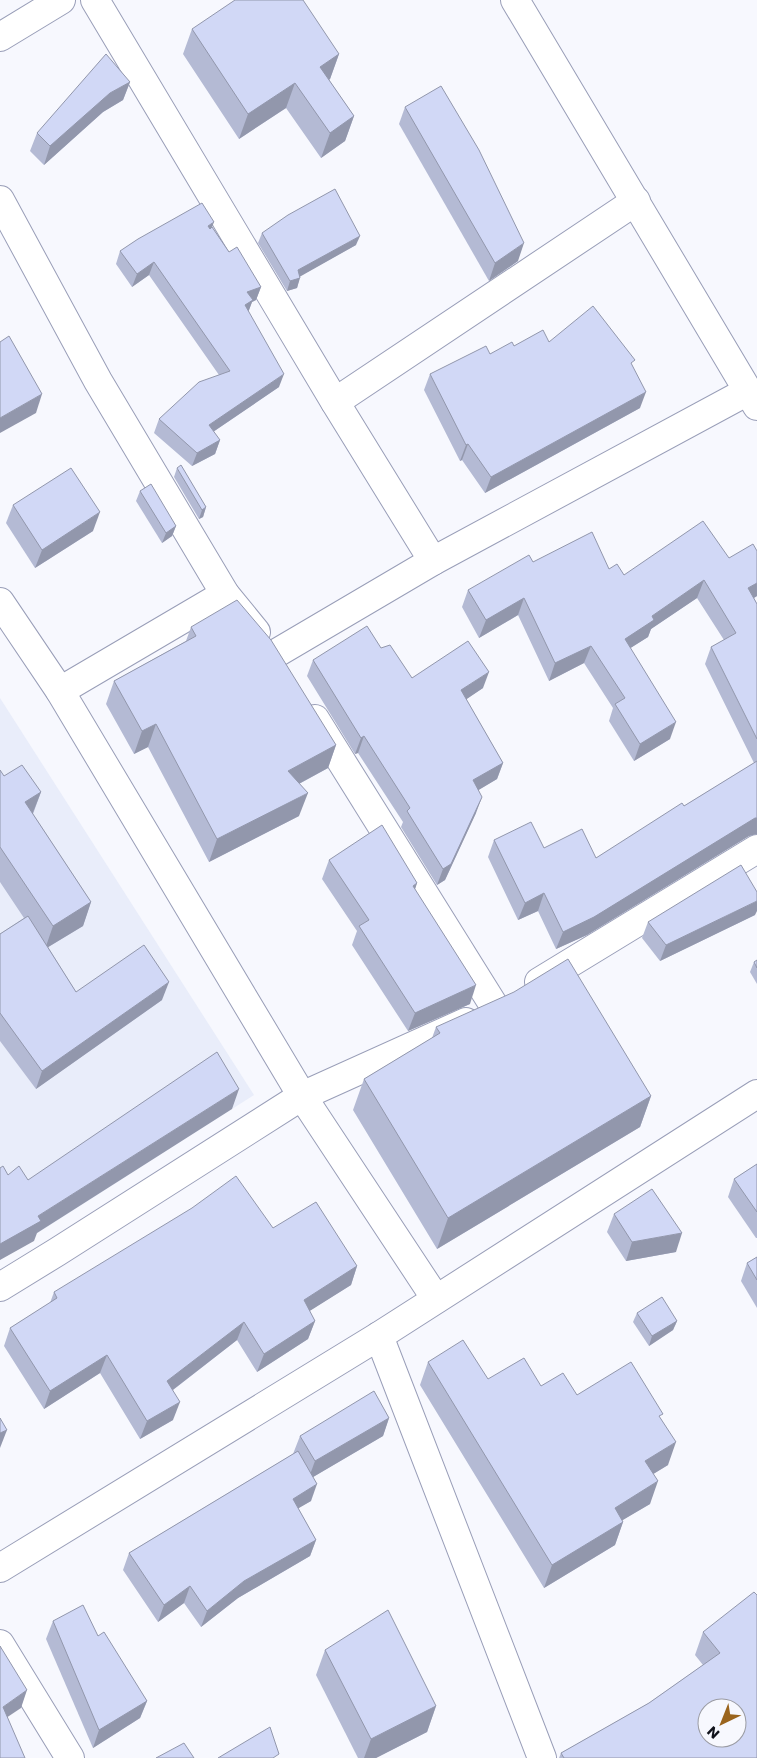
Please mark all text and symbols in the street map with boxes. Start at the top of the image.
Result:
north arrow [697,1698,747,1748]
text: N [702,1722,724,1743]

